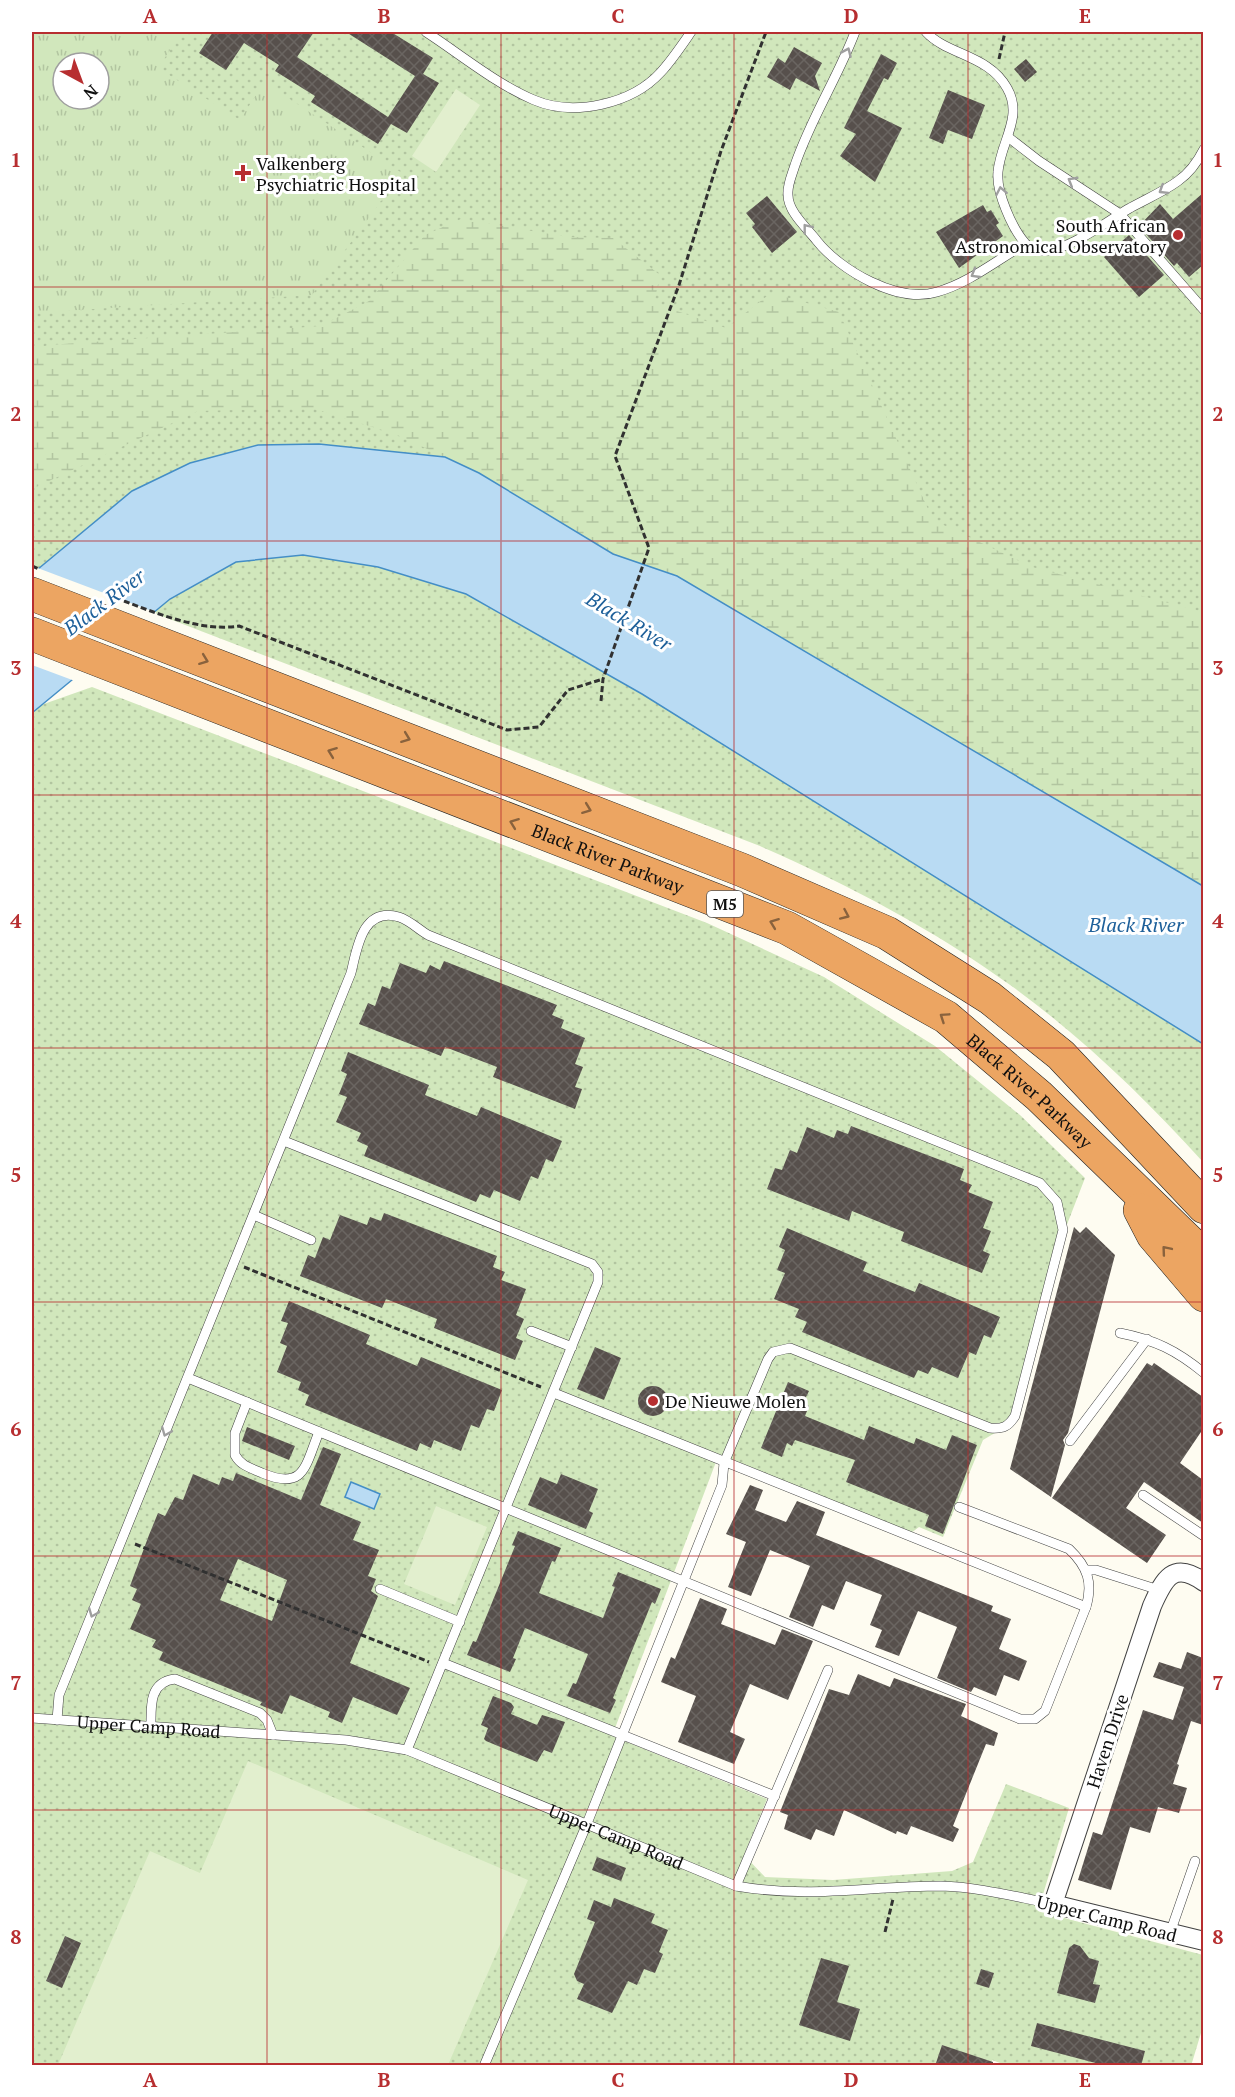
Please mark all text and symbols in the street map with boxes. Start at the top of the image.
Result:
text: A [143,2,158,29]
text: B [378,2,391,29]
text: C [611,2,625,29]
text: D [844,2,858,29]
text: E [1079,2,1091,29]
one-way arrow [840,47,852,58]
north arrow [51,51,111,111]
text: N [79,80,103,105]
text: 1 [10,146,22,173]
text: 1 [1212,146,1224,173]
place label: Valkenberg Psychiatric Hospital [256,151,416,196]
marker: Valkenberg Psychiatric Hospital [234,164,252,182]
one-way arrow [1068,177,1078,189]
one-way arrow [1159,183,1169,195]
one-way arrow [996,186,1008,195]
place label: South African Astronomical Observatory [955,213,1167,258]
one-way arrow [803,224,814,235]
marker: South African Astronomical Observatory [1171,228,1185,242]
one-way arrow [971,266,981,278]
text: 2 [10,400,22,427]
text: 2 [1212,400,1224,427]
water label: Black River [57,562,151,642]
water label: Black River [580,584,678,658]
one-way arrow [198,653,209,665]
text: 3 [10,654,22,681]
text: 3 [1212,654,1224,681]
one-way arrow [400,731,410,744]
one-way arrow [327,747,337,760]
one-way arrow [581,802,592,814]
one-way arrow [509,817,519,830]
street label: Black River Parkway [528,818,688,899]
road number: M5 [707,891,743,917]
text: 4 [10,907,22,934]
text: 4 [1212,907,1224,934]
one-way arrow [839,908,850,920]
water label: Black River [1088,911,1185,938]
one-way arrow [769,918,780,930]
one-way arrow [940,1013,951,1024]
street label: Black River Parkway [962,1028,1098,1154]
text: 5 [10,1161,22,1188]
text: 5 [1212,1161,1224,1188]
one-way arrow [1162,1246,1173,1257]
place label: De Nieuwe Molen [665,1389,806,1413]
marker: De Nieuwe Molen [646,1394,660,1408]
text: 6 [10,1415,22,1442]
text: 6 [1212,1415,1224,1442]
one-way arrow [161,1426,173,1437]
one-way arrow [88,1607,100,1618]
text: 7 [10,1669,22,1696]
text: 7 [1212,1669,1224,1696]
street label: Haven Drive [1080,1691,1134,1791]
street label: Upper Camp Road [76,1709,221,1743]
street label: Upper Camp Road [545,1798,687,1875]
street label: Upper Camp Road [1034,1889,1180,1947]
text: 8 [10,1923,22,1950]
text: 8 [1212,1923,1224,1950]
text: A [143,2066,158,2093]
text: B [378,2066,391,2093]
text: C [611,2066,625,2093]
text: D [844,2066,858,2093]
text: E [1079,2066,1091,2093]

